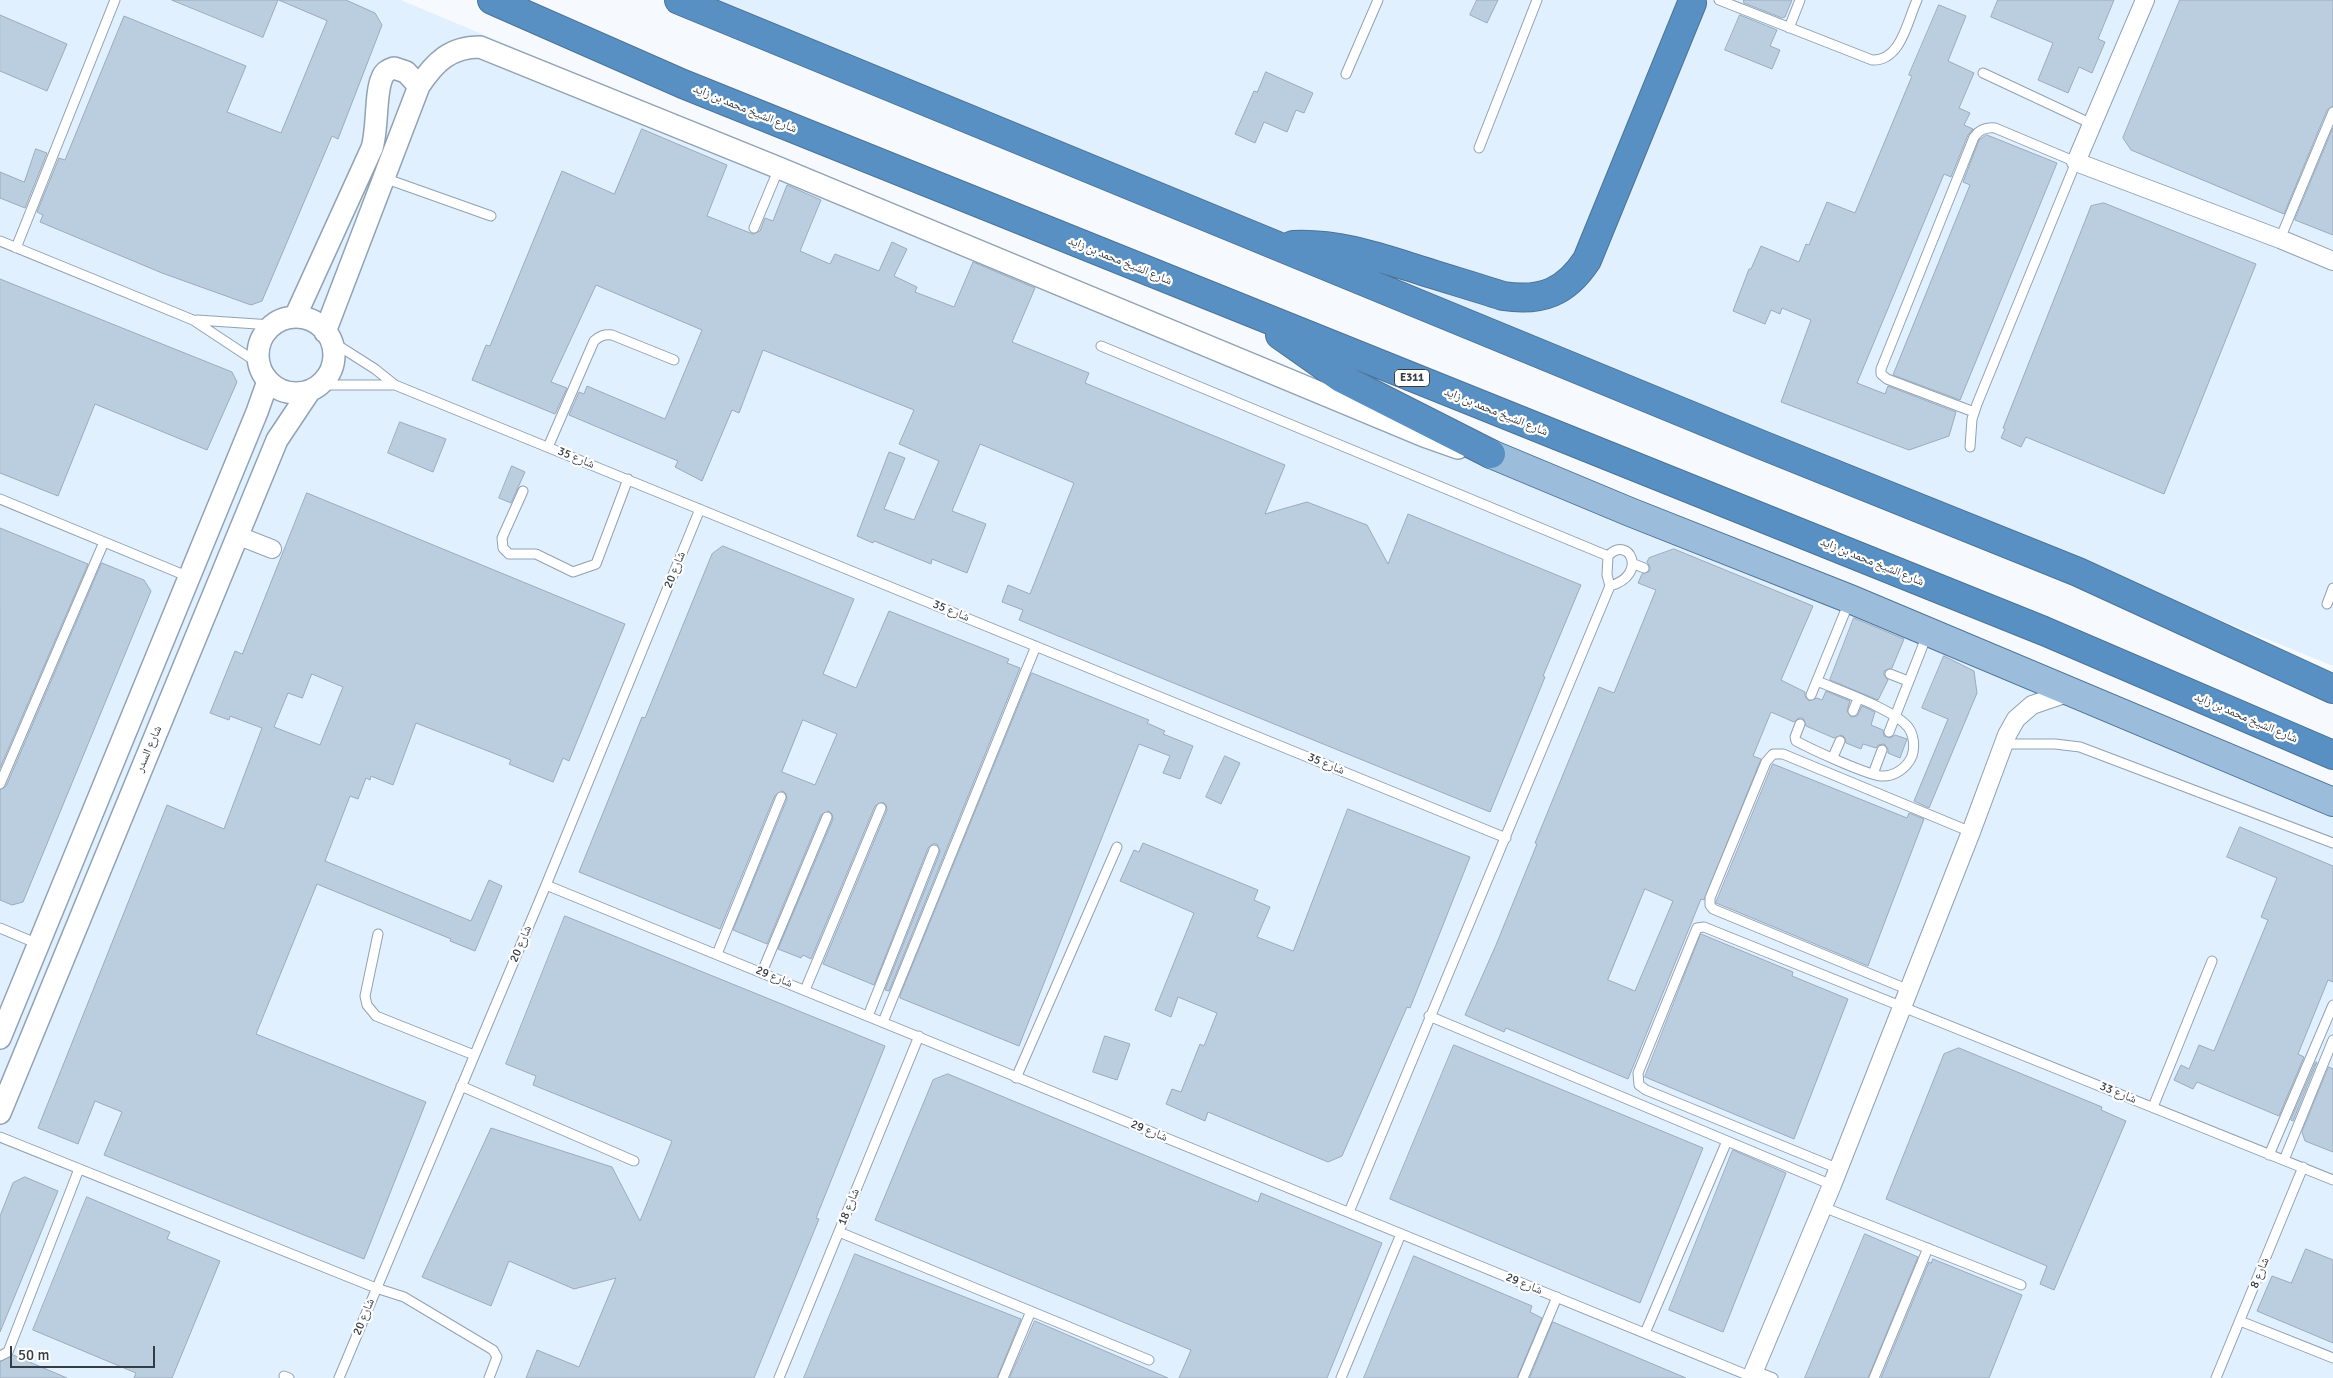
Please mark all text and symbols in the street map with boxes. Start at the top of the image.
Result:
street label: شارع الشيخ محمد بن زايد [691,82,799,136]
street label: شارع الشيخ محمد بن زايد [1066,234,1174,288]
road number: E311 [1394,369,1430,386]
street label: شارع الشيخ محمد بن زايد [1442,385,1550,439]
street label: شارع 35 [555,444,597,472]
street label: شارع الشيخ محمد بن زايد [1818,535,1926,589]
street label: شارع 20 [661,549,689,591]
street label: شارع 35 [930,597,972,625]
street label: شارع الشيخ محمد بن زايد [2192,690,2300,746]
street label: شارع السدر [133,724,165,774]
street label: شارع 35 [1305,750,1347,778]
street label: شارع 20 [507,924,535,964]
street label: شارع 29 [753,963,795,991]
street label: شارع 33 [2097,1079,2139,1107]
street label: شارع 29 [1128,1117,1170,1145]
street label: شارع 18 [835,1186,863,1228]
street label: شارع 8 [2247,1255,2273,1291]
street label: شارع 29 [1503,1270,1545,1298]
street label: شارع 20 [350,1296,378,1338]
scale bar [12,1336,158,1368]
text: 50 m [18,1346,49,1364]

